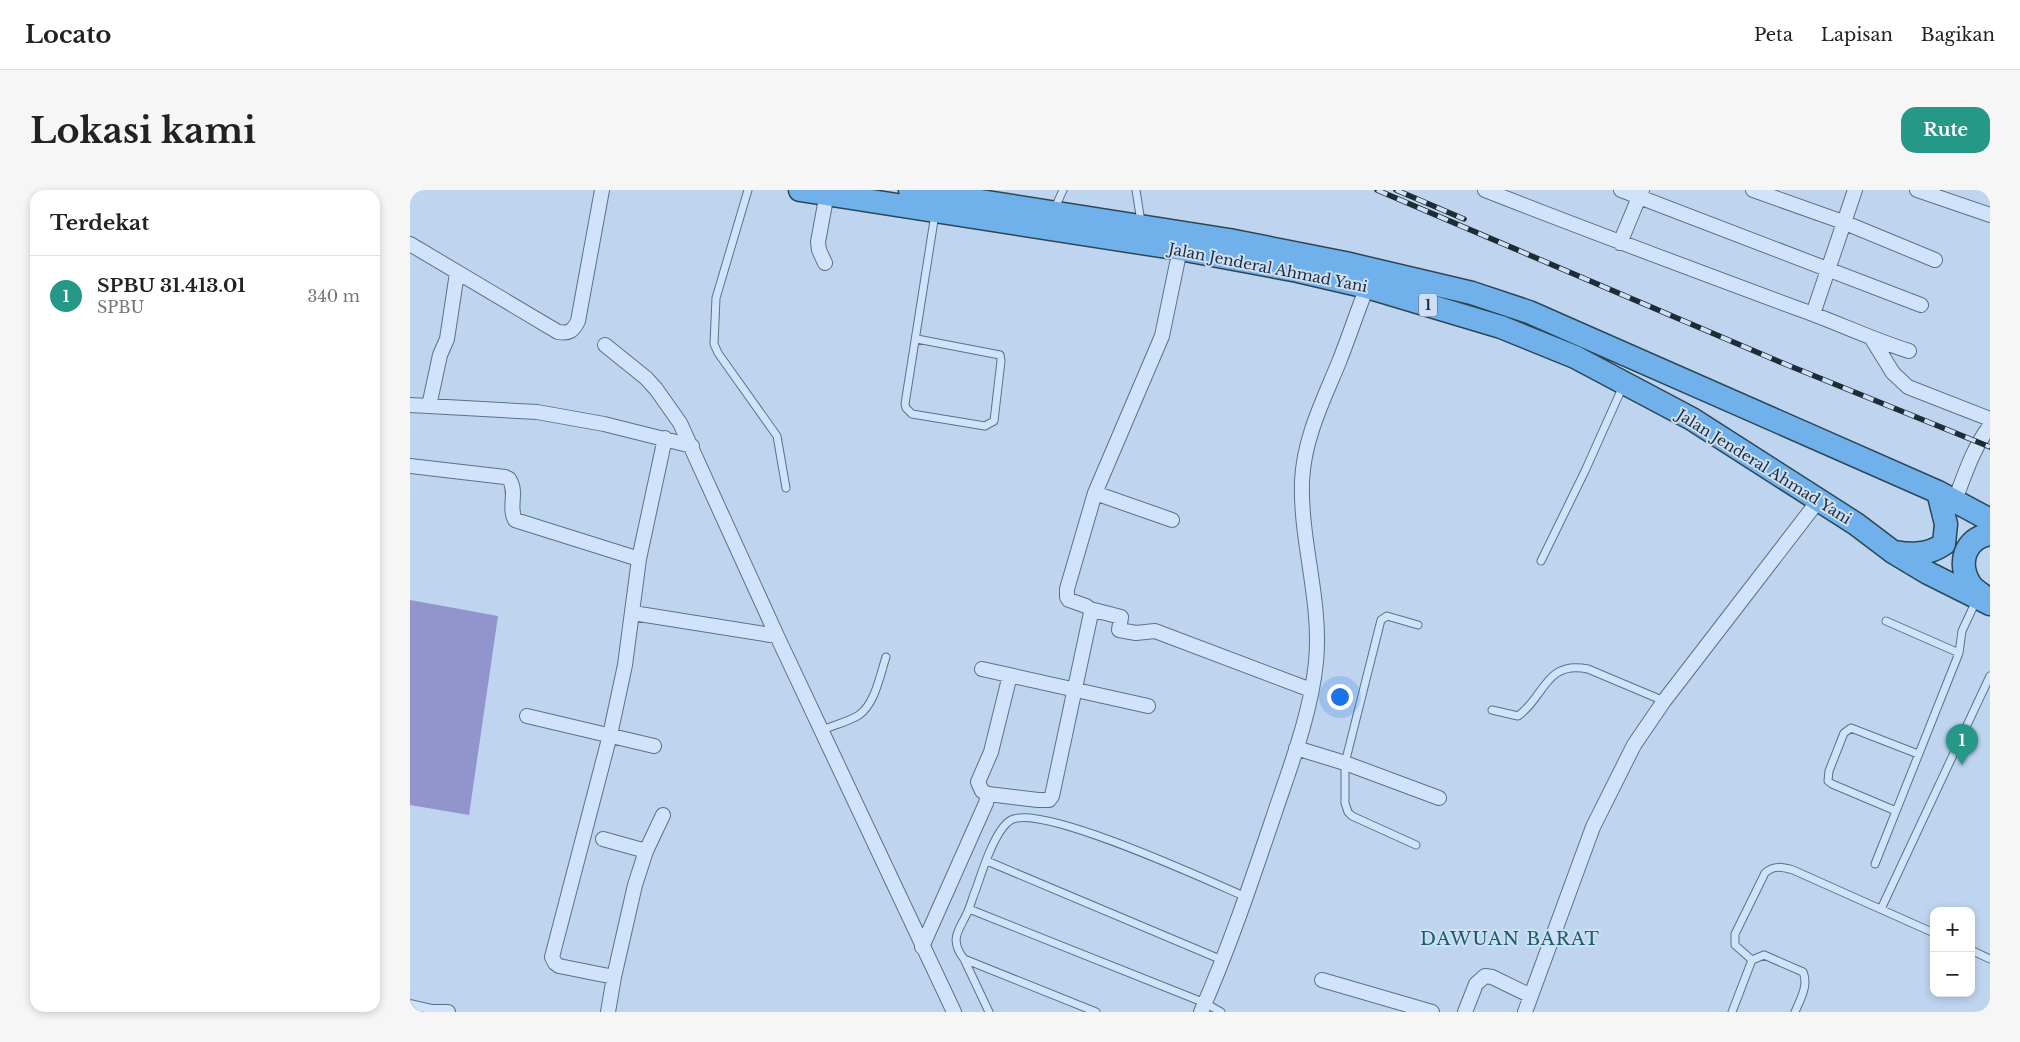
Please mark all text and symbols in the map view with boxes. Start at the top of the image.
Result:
text: Locato [25,20,111,49]
text: Peta [1754,24,1793,46]
text: Lapisan [1821,24,1893,46]
text: Bagikan [1921,24,1995,46]
button: Rute [1901,107,1990,153]
text: Lokasi kami [30,109,256,152]
text: Terdekat [50,210,149,236]
street label: Jalan Jenderal Ahmad Yani [1165,239,1369,296]
text: SPBU 31.413.01 [97,274,246,297]
text: 1 [63,286,69,306]
text: 340 m [308,286,360,306]
road number: 1 [1419,294,1437,316]
text: SPBU [97,297,144,317]
street label: Jalan Jenderal Ahmad Yani [1672,404,1855,528]
your location [1327,684,1353,710]
pin: 1 [1946,724,1978,765]
map controls [1930,907,1975,997]
button: + [1930,907,1975,952]
district label: DAWUAN BARAT [1420,928,1600,950]
button: − [1930,952,1975,997]

